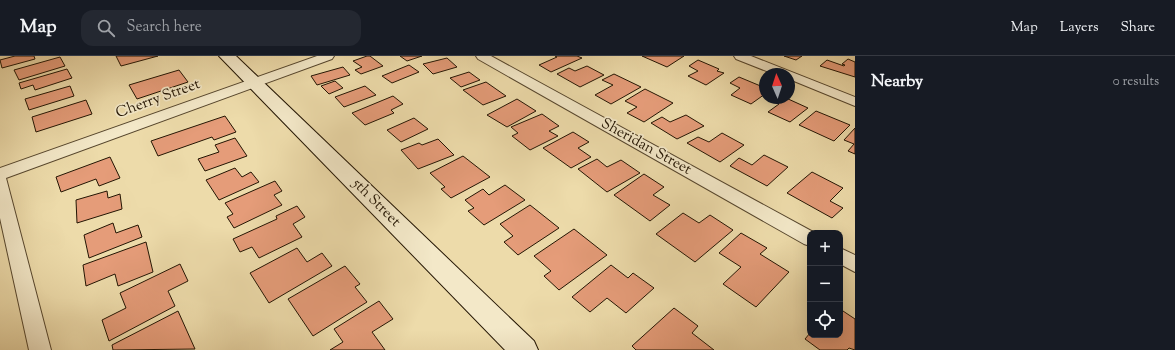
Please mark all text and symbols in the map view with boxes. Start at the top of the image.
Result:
search box [81,10,361,46]
text: Map [20,14,57,41]
icon: search [95,17,117,39]
text: Search here [127,17,202,38]
text: Map [1011,18,1038,38]
text: Layers [1060,18,1098,38]
text: Share [1120,18,1155,38]
north arrow [759,68,795,104]
text: Nearby [871,70,923,94]
text: 0 results [1113,73,1159,91]
street label: Cherry Street [113,74,203,124]
street label: Sheridan Street [597,113,695,181]
street label: 5th Street [346,173,405,232]
map controls [807,230,843,338]
button: + [807,230,843,266]
button: − [807,266,843,302]
button: locate [807,302,843,338]

